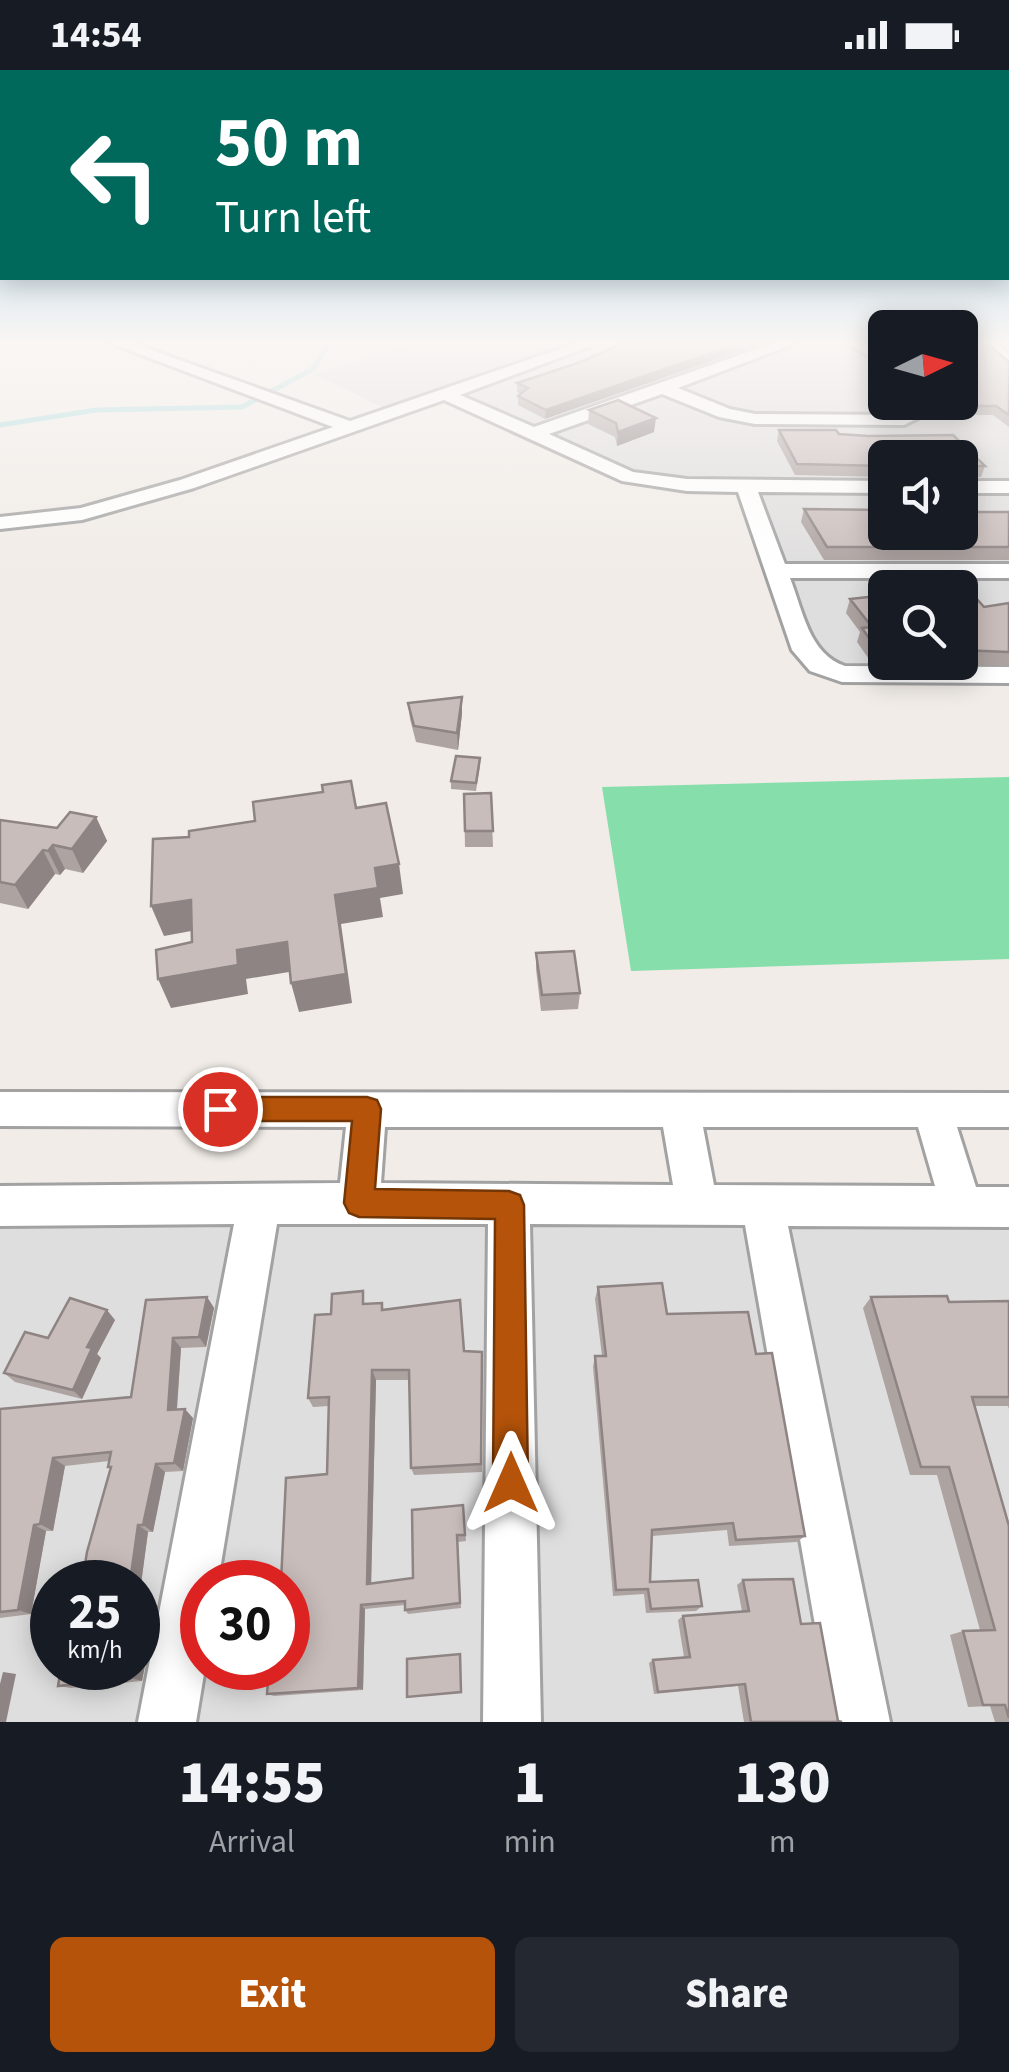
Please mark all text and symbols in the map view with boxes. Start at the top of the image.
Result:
text: 14:54 [50,8,142,62]
text: 50 m [215,93,363,193]
icon: left [50,110,180,240]
text: Turn left [215,186,371,250]
north arrow [868,310,978,420]
map controls [868,310,978,680]
button: sound [868,440,978,550]
button: search [868,570,978,680]
pin [178,1067,263,1152]
icon: arrive [193,1082,248,1137]
position arrow [459,1431,563,1535]
speed limit sign: 30 [180,1560,310,1690]
text: 25 [69,1577,121,1648]
text: km/h [67,1632,123,1668]
text: 14:55 [179,1741,325,1826]
text: 1 [514,1741,546,1826]
text: 130 [734,1741,830,1826]
text: Arrival [209,1819,295,1865]
text: min [504,1819,556,1865]
text: m [769,1819,796,1865]
button: Exit [50,1937,495,2052]
button: Share [515,1937,959,2052]

